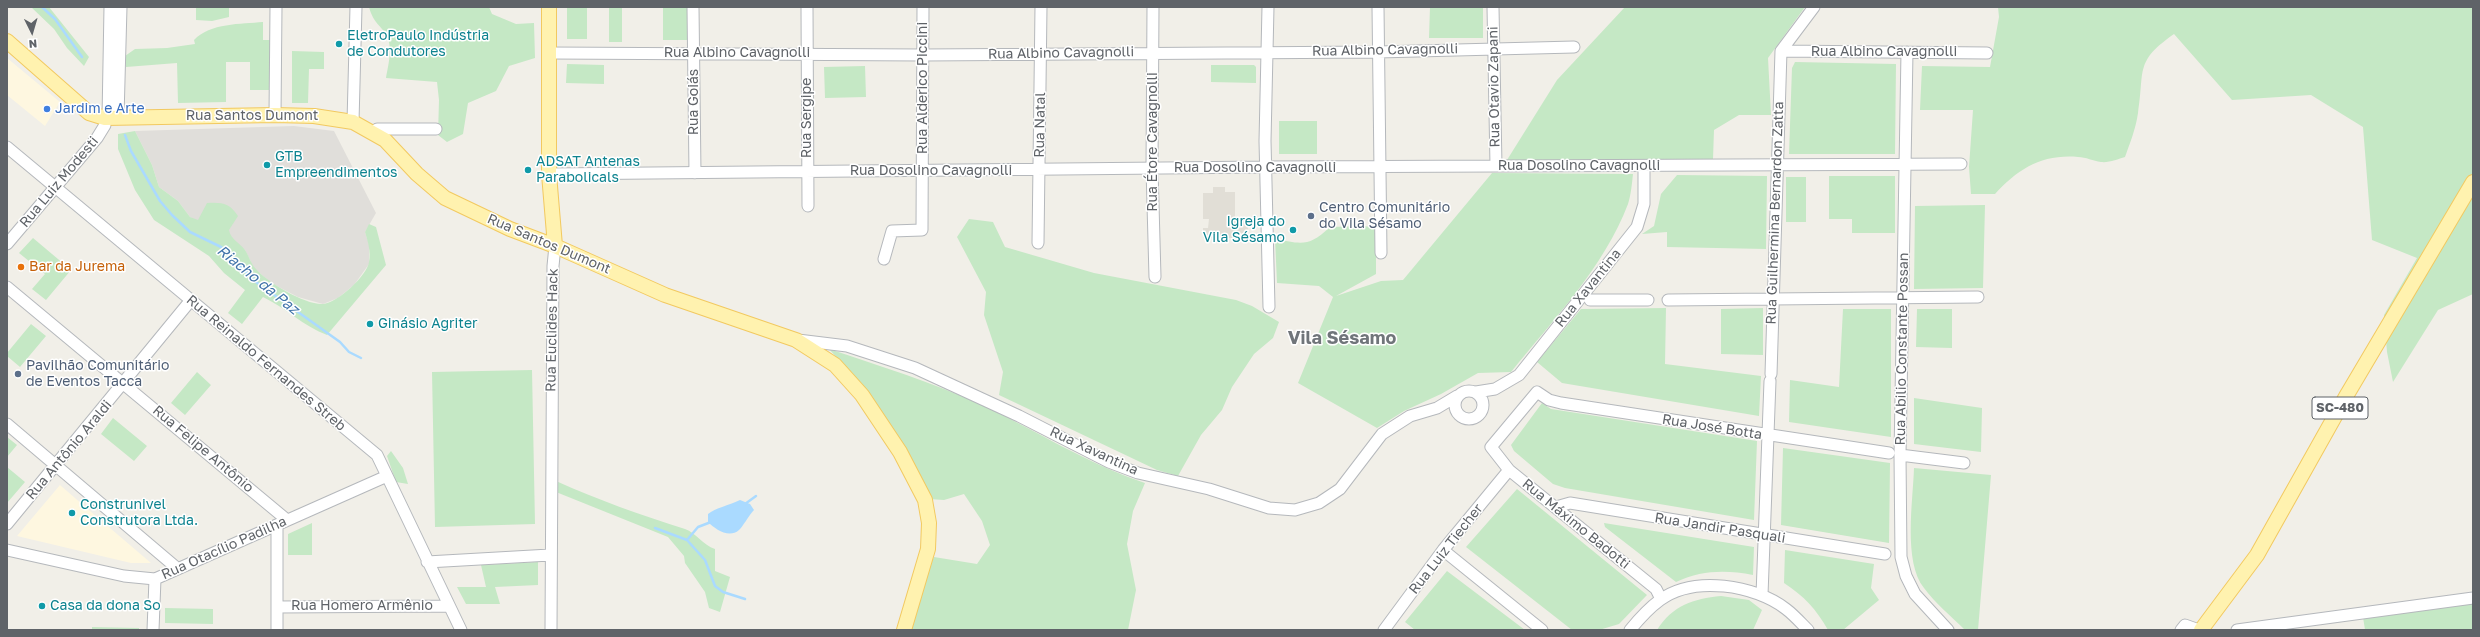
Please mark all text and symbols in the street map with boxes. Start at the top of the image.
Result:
north arrow [12,12,52,52]
street label: Rua Alderico Piccini [915,22,931,154]
street label: Rua Otavio Zapani [1485,26,1503,148]
place label: EletroPaulo Indústria de Condutores [347,28,489,60]
text: N [28,38,38,51]
marker: EletroPaulo Indústria de Condutores [334,39,344,49]
street label: Rua Albino Cavagnolli [1312,40,1458,60]
street label: Rua Albino Cavagnolli [988,43,1134,63]
street label: Rua Albino Cavagnolli [1811,44,1957,60]
street label: Rua Albino Cavagnolli [664,45,810,61]
street label: Rua Goiás [686,69,702,135]
street label: Rua Étore Cavagnolli [1145,72,1161,212]
street label: Rua Sergipe [799,78,815,158]
street label: Rua Natal [1031,92,1049,158]
place label: Jardim e Arte [55,101,145,117]
street label: Rua Guilhermina Bernardon Zatta [1763,101,1787,325]
marker: Jardim e Arte [42,104,52,114]
street label: Rua Santos Dumont [186,108,318,124]
street label: Rua Luiz Modesti [16,133,102,231]
place label: GTB Empreendimentos [275,149,397,182]
place label: ADSAT Antenas Parabolicals [536,154,640,186]
street label: Rua Dosolino Cavagnolli [1498,158,1660,174]
marker: GTB Empreendimentos [262,160,272,170]
street label: Rua Dosolino Cavagnolli [1174,160,1336,176]
street label: Rua Dosolino Cavagnolli [850,163,1012,179]
marker: ADSAT Antenas Parabolicals [523,165,533,175]
place label: Centro Comunitário do Vila Sésamo [1319,200,1450,232]
street label: Rua Santos Dumont [485,210,613,278]
marker: Centro Comunitário do Vila Sésamo [1306,211,1316,221]
place label: Igreja do Vila Sésamo [1203,214,1285,246]
marker: Igreja do Vila Sésamo [1288,225,1298,235]
water label: Riacho da Paz [213,242,303,318]
street label: Rua Xavantina [1551,246,1625,330]
street label: Rua Abilio Constante Possan [1892,252,1912,446]
place label: Bar da Jurema [29,259,125,275]
marker: Bar da Jurema [16,262,26,272]
street label: Rua Euclides Hack [543,268,561,392]
street label: Rua Reinaldo Fernandes Streb [183,291,349,435]
place label: Ginásio Agriter [378,316,477,332]
marker: Ginásio Agriter [365,319,375,329]
district label: Vila Sésamo [1288,327,1396,349]
place label: Pavilhão Comunitário de Eventos Tacca [26,358,169,390]
marker: Pavilhão Comunitário de Eventos Tacca [13,369,23,379]
street label: Rua Antônio Araldi [23,397,115,503]
road number: SC-480 [2312,397,2368,419]
street label: Rua Felipe Antônio [149,402,257,496]
street label: Rua José Botta [1661,411,1763,443]
street label: Rua Xavantina [1047,423,1141,479]
street label: Rua Máximo Badotti [1519,475,1633,573]
place label: Construnivel Construtora Ltda. [80,497,198,530]
street label: Rua Luiz Tiecher [1406,500,1486,598]
marker: Construnivel Construtora Ltda. [67,508,77,518]
street label: Rua Jandir Pasquali [1653,509,1787,547]
street label: Rua Otacílio Padilha [159,513,289,583]
place label: Casa da dona So [50,598,161,614]
street label: Rua Homero Armênio [291,598,433,614]
marker: Casa da dona So [37,601,47,611]

